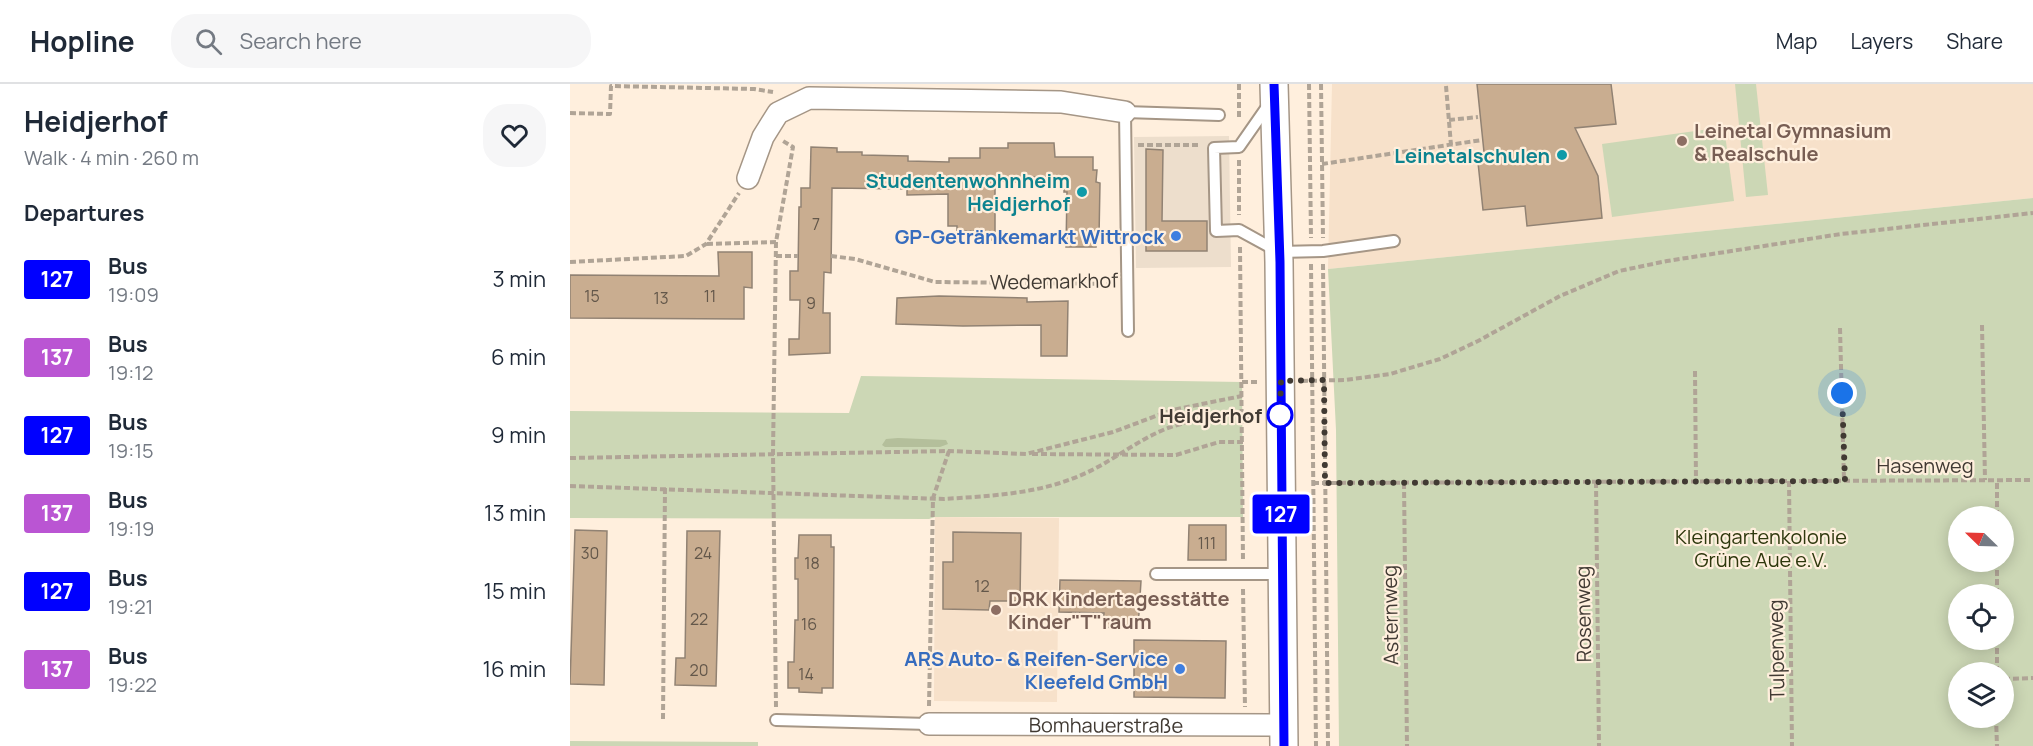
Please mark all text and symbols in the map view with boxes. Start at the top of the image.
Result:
search box [171,14,591,68]
text: Hopline [30,22,135,60]
icon: search [192,25,225,58]
text: Search here [240,26,362,56]
text: Map [1776,27,1817,55]
text: Layers [1850,27,1913,55]
text: Share [1946,27,2003,55]
text: Heidjerhof [24,102,168,140]
button: heart [483,104,546,167]
place label: Leinetal Gymnasium & Realschule [1694,117,1891,167]
marker: Leinetal Gymnasium & Realschule [1675,134,1689,148]
place label: Leinetalschulen [1394,142,1550,169]
text: Walk · 4 min · 260 m [24,144,199,171]
marker: Leinetalschulen [1555,148,1569,162]
place label: Studentenwohnheim Heidjerhof [866,167,1070,217]
marker: Studentenwohnheim Heidjerhof [1075,185,1089,199]
text: Departures [24,198,144,228]
house number: 7 [812,213,820,235]
place label: GP-Getränkemarkt Wittrock [895,223,1165,250]
marker: GP-Getränkemarkt Wittrock [1169,229,1183,243]
text: Bus [108,251,148,281]
text: 3 min [493,264,546,294]
text: 127 [41,265,73,293]
street label: Wedemarkhof [990,266,1118,296]
text: 19:09 [108,281,159,308]
house number: 15 [584,285,600,307]
house number: 11 [704,285,716,307]
house number: 13 [653,287,669,309]
house number: 9 [806,292,816,314]
text: Bus [108,329,148,359]
text: 6 min [491,342,546,372]
text: 137 [41,343,73,371]
text: 19:12 [108,359,153,386]
your location [1827,378,1857,408]
place label: Heidjerhof [1159,402,1262,429]
marker: Heidjerhof [1267,402,1293,428]
text: Bus [108,407,148,437]
text: 9 min [491,420,546,450]
text: 127 [41,421,73,449]
text: 19:15 [108,437,154,464]
street label: Hasenweg [1876,452,1974,479]
text: Bus [108,485,148,515]
line badge: 127 [1246,494,1316,534]
text: 13 min [484,498,546,528]
text: 137 [41,499,73,527]
text: 127 [1265,500,1297,528]
north arrow [1948,506,2014,572]
map controls [1948,506,2014,728]
text: 19:19 [108,515,154,542]
park label: Kleingartenkolonie Grüne Aue e.V. [1675,523,1847,573]
house number: 111 [1198,532,1216,554]
house number: 30 [581,542,599,564]
house number: 24 [694,542,712,564]
house number: 18 [804,552,820,574]
text: Bus [108,563,148,593]
street label: Asternweg [1376,565,1404,665]
street label: Rosenweg [1569,565,1597,663]
house number: 12 [974,575,990,597]
text: 15 min [483,576,546,606]
text: 127 [41,577,73,605]
button: locate [1948,584,2014,650]
place label: DRK Kindertagesstätte Kinder"T"raum [1008,585,1230,635]
text: 19:21 [108,593,153,620]
street label: Tulpenweg [1762,599,1790,701]
marker: DRK Kindertagesstätte Kinder"T"raum [989,603,1003,617]
house number: 22 [690,608,708,630]
house number: 16 [801,613,817,635]
text: Bus [108,641,148,671]
place label: ARS Auto- & Reifen-Service Kleefeld GmbH [904,645,1168,695]
text: 16 min [483,654,546,684]
text: 137 [41,655,73,683]
house number: 20 [690,659,708,681]
marker: ARS Auto- & Reifen-Service Kleefeld GmbH [1173,662,1187,676]
button: layers [1948,662,2014,728]
house number: 14 [798,663,814,685]
text: 19:22 [108,671,157,698]
street label: Bomhauerstraße [1029,711,1183,738]

